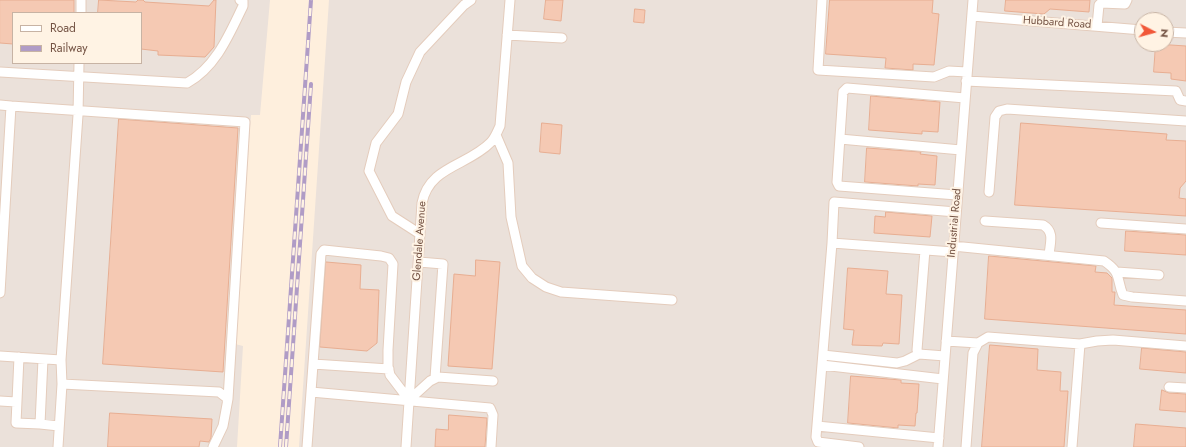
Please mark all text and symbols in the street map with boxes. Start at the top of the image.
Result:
legend [12,12,142,64]
north arrow [1134,12,1174,52]
street label: Hubbard Road [1022,14,1092,32]
text: Road [50,19,76,37]
text: N [1157,28,1173,38]
text: Railway [50,39,88,57]
street label: Industrial Road [945,188,965,258]
street label: Glendale Avenue [411,201,429,281]

